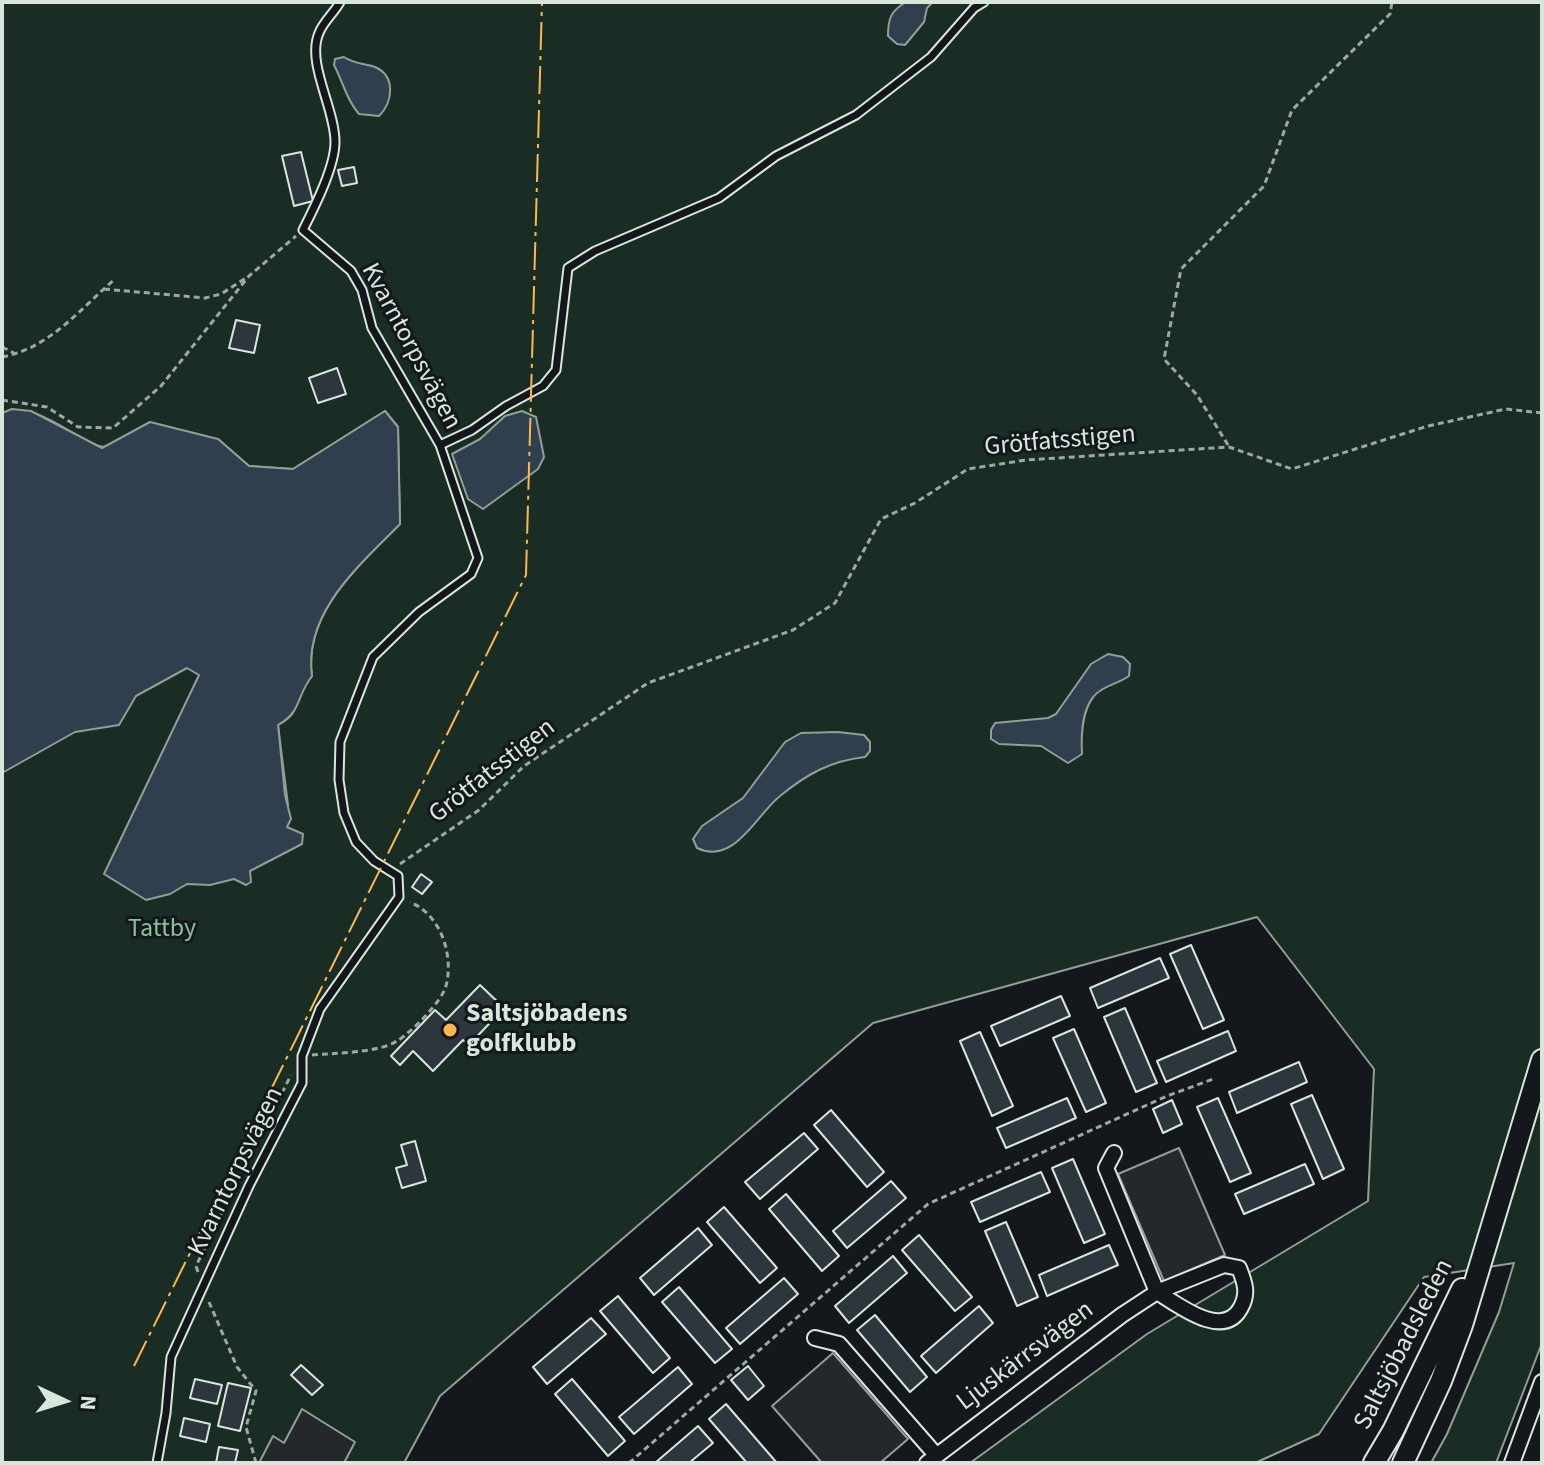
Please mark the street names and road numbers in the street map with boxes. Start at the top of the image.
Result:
street label: Kvarntorpsvägen [353,258,467,436]
street label: Grötfatsstigen [983,420,1137,464]
street label: Grötfatsstigen [424,713,562,831]
street label: Kvarntorpsvägen [183,1083,291,1261]
street label: Saltsjöbadsleden [1349,1255,1461,1435]
street label: Ljuskärrsvägen [951,1295,1101,1419]

